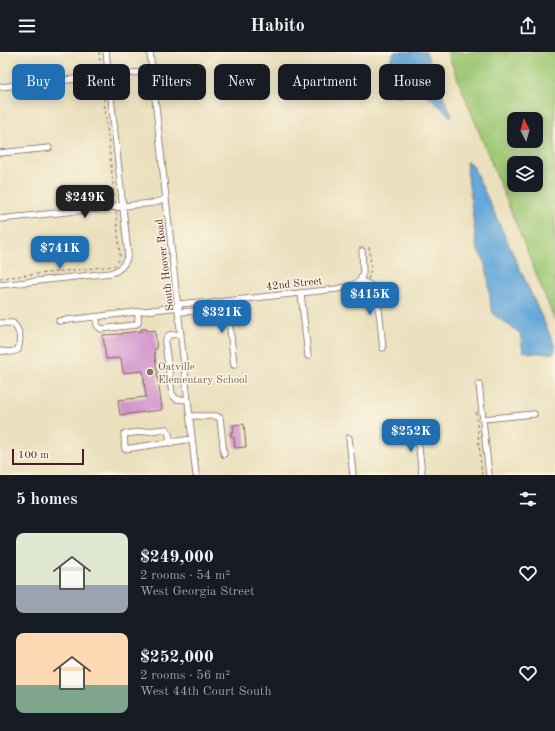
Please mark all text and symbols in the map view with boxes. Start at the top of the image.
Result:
icon: menu [16,15,38,37]
icon: share [517,15,539,37]
text: Habito [250,17,305,35]
chip: Buy [12,64,65,100]
chip: Rent [73,64,130,100]
chip: Filters [138,64,206,100]
chip: New [214,64,270,100]
chip: Apartment [278,64,371,100]
chip: House [379,64,445,100]
north arrow [507,112,543,148]
map controls [507,112,543,192]
button: layers [507,156,543,192]
pin: $249K [57,185,113,219]
text: $249K [65,191,105,204]
street label: South Hoover Road [154,218,177,311]
pin: $741K [32,236,88,270]
text: $741K [40,242,80,255]
street label: 42nd Street [265,276,323,293]
pin: $415K [342,282,398,316]
text: $415K [350,288,390,301]
pin: $321K [194,300,250,334]
text: $321K [202,306,242,319]
place label: Oatville Elementary School [158,362,248,386]
marker: Oatville Elementary School [145,367,155,377]
pin: $252K [383,419,439,453]
text: $252K [391,425,431,438]
scale bar [12,447,84,466]
text: 100 m [18,450,49,461]
icon: filters [517,488,539,510]
text: 5 homes [16,491,78,508]
icon: home [48,549,96,597]
text: $249,000 [140,549,214,566]
icon: heart [517,562,539,584]
text: 2 rooms · 54 m² [140,569,230,582]
text: West Georgia Street [140,585,255,598]
icon: home [48,649,96,697]
text: $252,000 [140,649,214,666]
icon: heart [517,662,539,684]
text: 2 rooms · 56 m² [140,669,230,682]
text: West 44th Court South [140,685,271,698]

